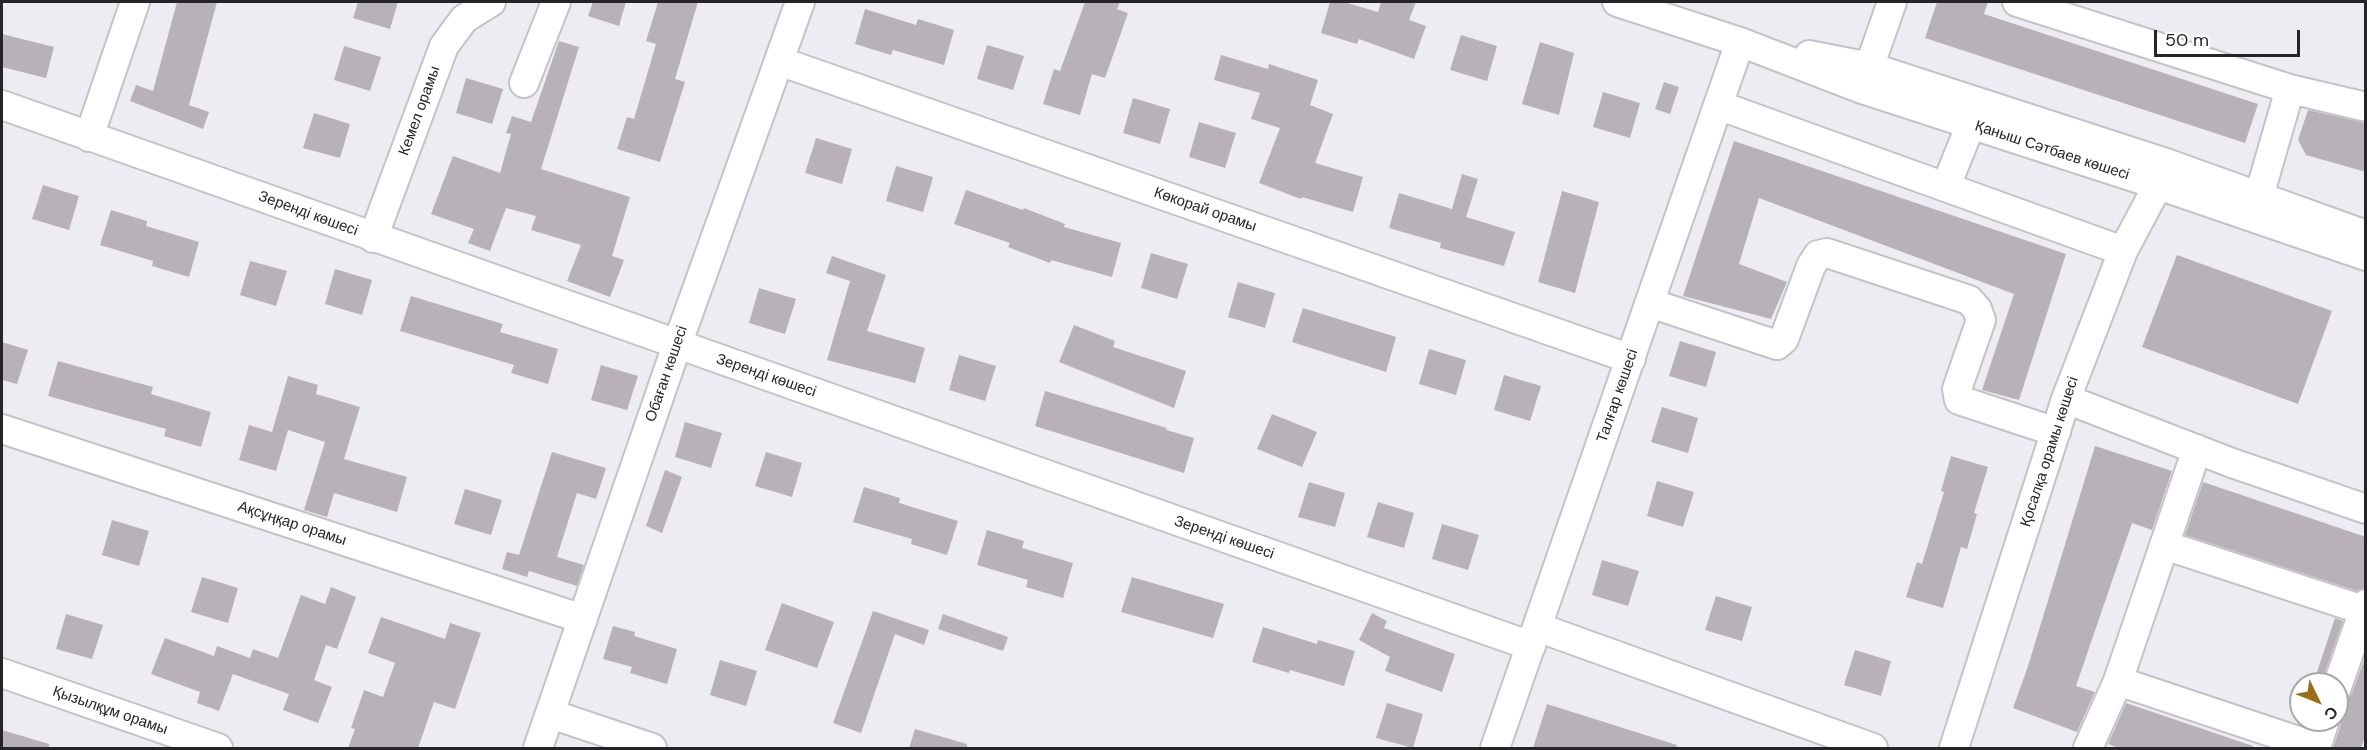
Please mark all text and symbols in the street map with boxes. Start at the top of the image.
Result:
scale bar [2157,18,2302,56]
text: 50 m [2165,28,2209,52]
street label: Кемел орамы [395,64,445,158]
street label: Қаныш Сәтбаев көшесі [1973,118,2131,184]
street label: Көкорай орамы [1151,184,1259,236]
street label: Зеренді көшесі [256,188,360,240]
street label: Обаған көшесі [642,324,692,424]
street label: Талғар көшесі [1594,347,1642,445]
street label: Зеренді көшесі [714,350,818,402]
street label: Қосалқа орамы көшесі [2017,375,2083,529]
street label: Ақсұңқар орамы [235,498,349,550]
street label: Зеренді көшесі [1172,512,1276,564]
north arrow [2289,672,2349,732]
street label: Қызылқұм орамы [50,683,170,739]
text: С [2319,702,2343,725]

